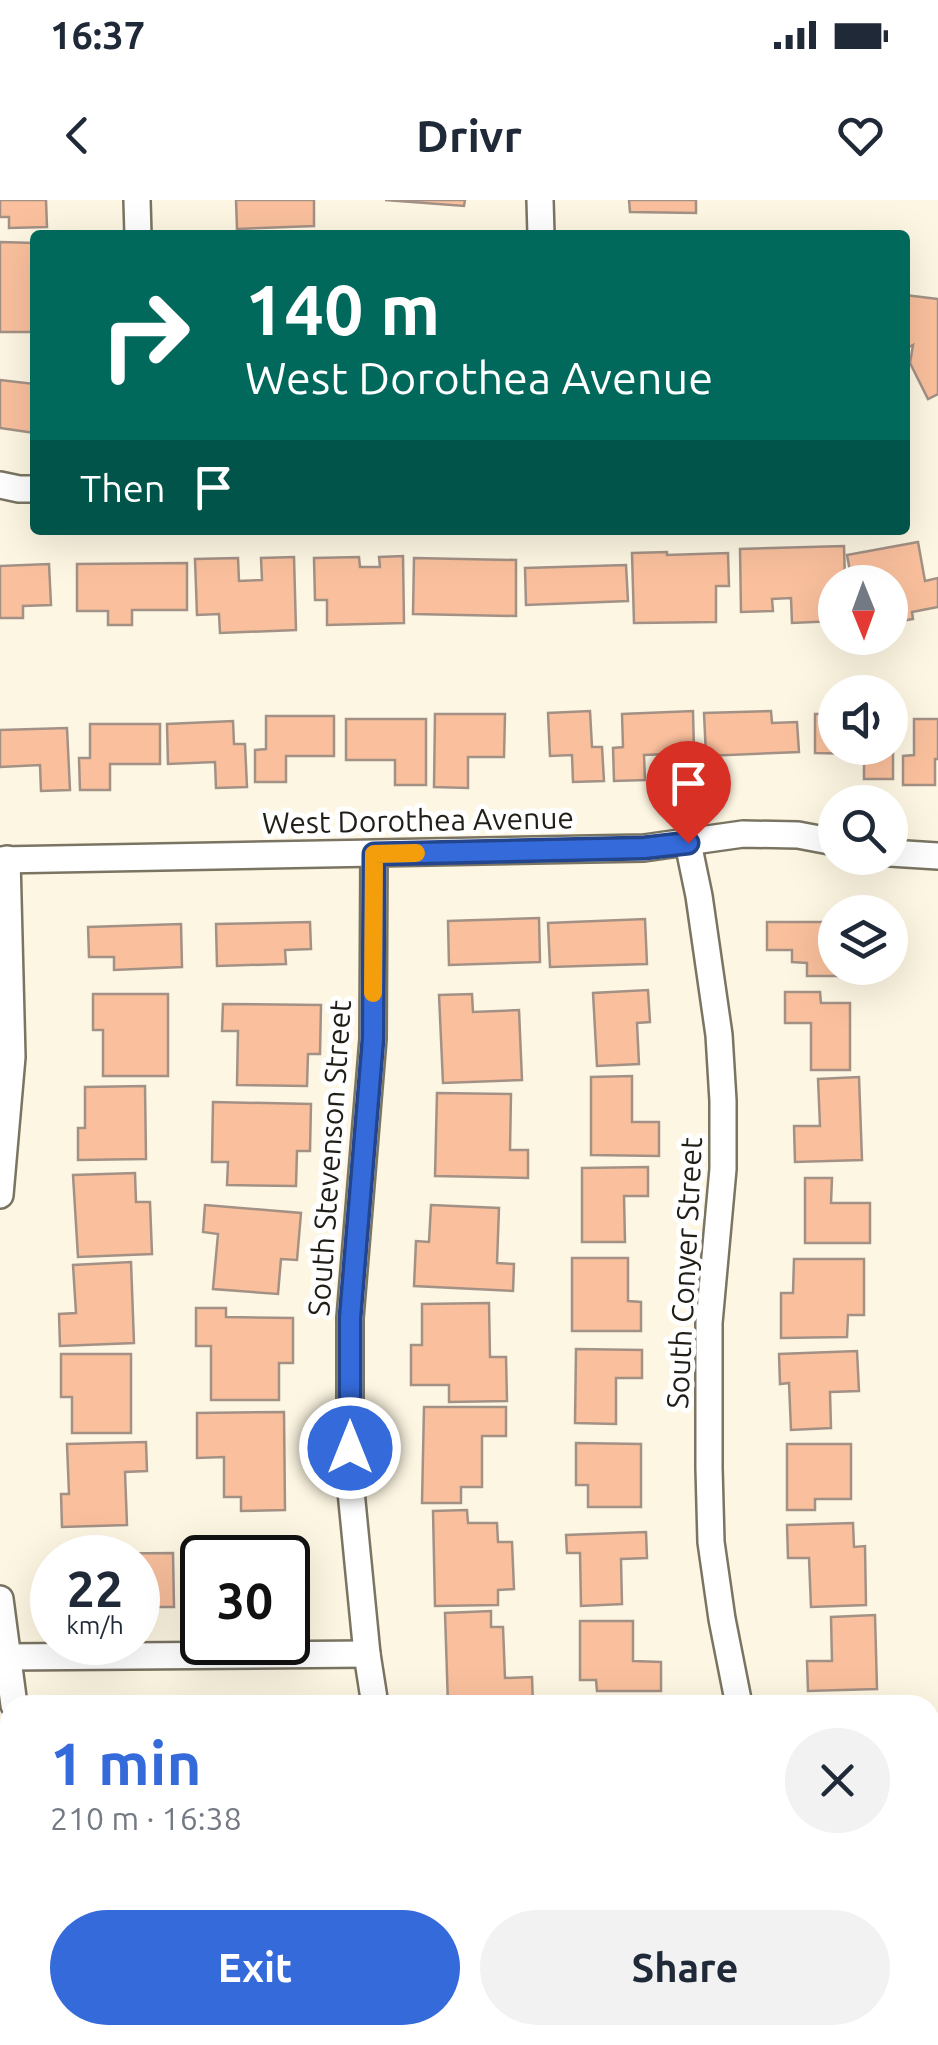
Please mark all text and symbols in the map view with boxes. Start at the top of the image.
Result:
text: 16:37 [50,14,145,56]
icon: back [50,108,105,163]
icon: heart [833,108,888,163]
text: Drivr [416,110,522,161]
icon: right [80,270,210,400]
text: 140 m [245,270,440,348]
text: West Dorothea Avenue [245,352,713,403]
icon: arrive [186,460,241,515]
text: Then [80,467,166,509]
north arrow [818,565,908,655]
map controls [818,565,908,985]
button: sound [818,675,908,765]
pin [646,741,731,844]
icon: arrive [661,756,716,811]
button: search [818,785,908,875]
street label: West Dorothea Avenue [262,800,574,840]
button: layers [818,895,908,985]
street label: South Stevenson Street [301,999,357,1317]
street label: South Conyer Street [660,1136,708,1410]
position arrow [298,1396,402,1500]
speed limit sign: 30 [180,1535,310,1665]
text: 22 [67,1560,123,1616]
text: km/h [66,1611,124,1639]
button: close [785,1728,890,1833]
text: 1 min [50,1729,202,1796]
text: 210 m · 16:38 [50,1800,242,1836]
button: Exit [50,1910,460,2025]
button: Share [480,1910,890,2025]

